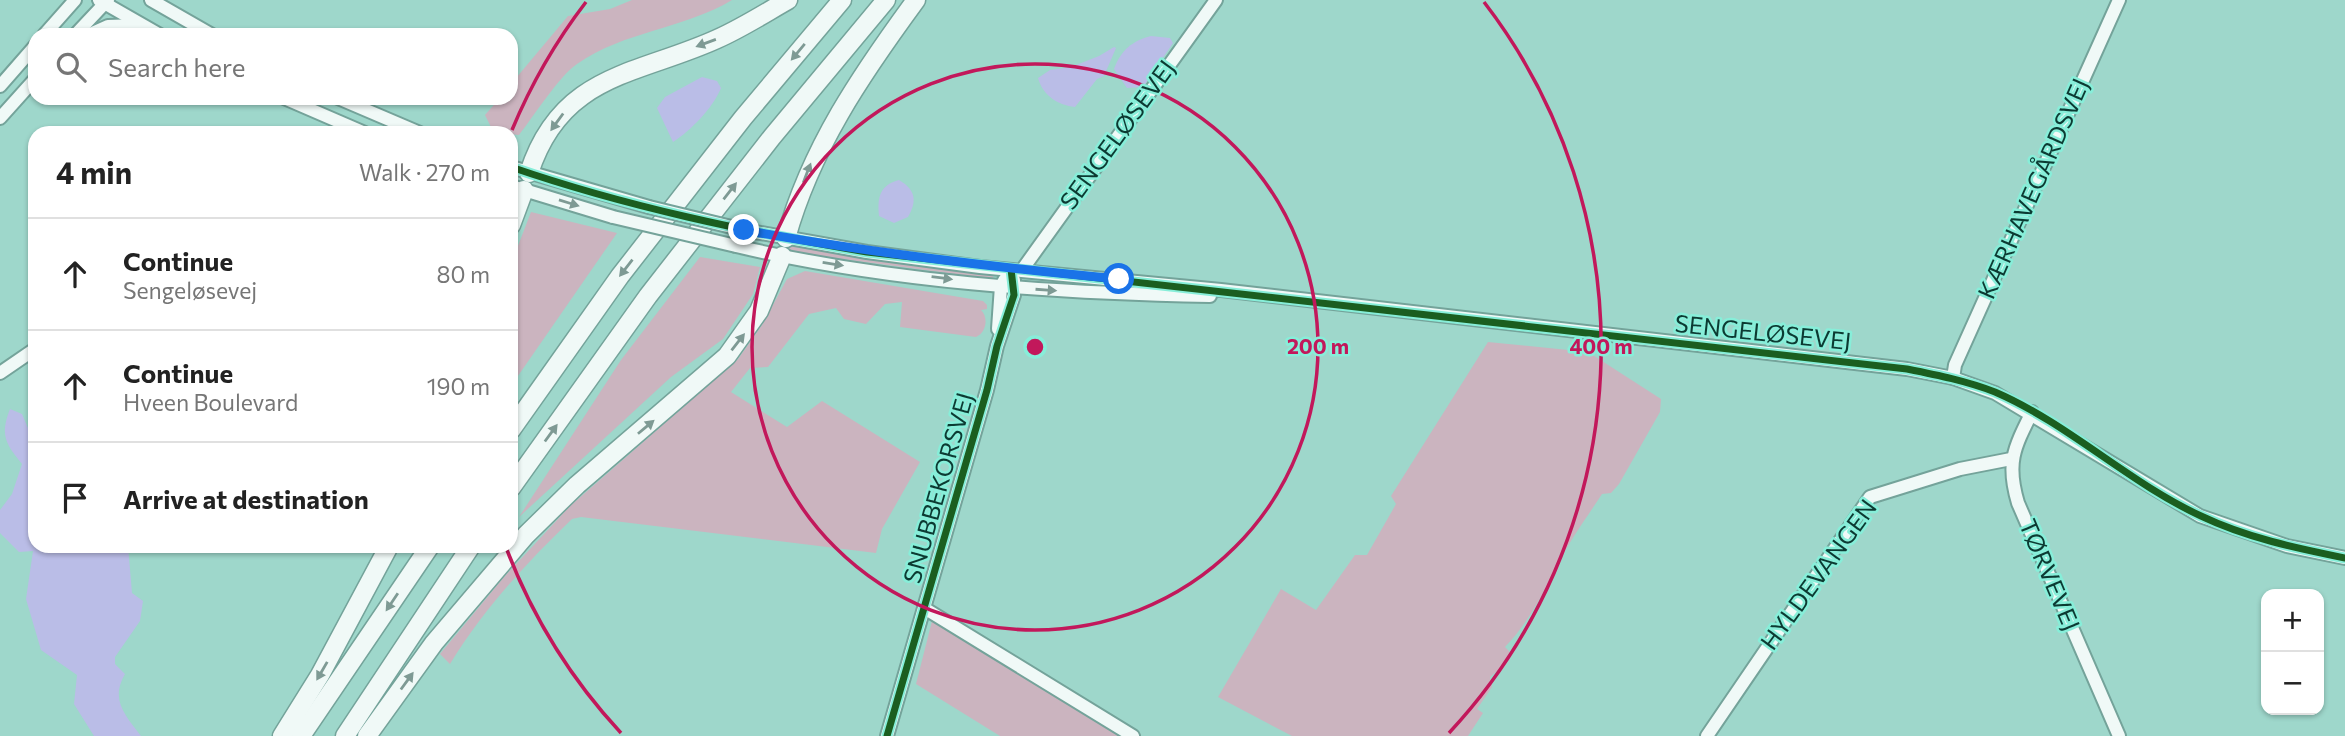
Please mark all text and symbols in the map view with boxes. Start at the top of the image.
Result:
search box [28,28,518,105]
one-way arrow [696,38,717,49]
one-way arrow [791,44,806,61]
icon: search [52,48,90,86]
text: Search here [108,51,246,82]
street label: SENGELØSEVEJ [1053,54,1181,214]
street label: KÆRHAVEGÅRDSVEJ [1971,74,2094,303]
one-way arrow [550,112,564,131]
text: 4 min [56,153,132,190]
text: Walk · 270 m [359,158,490,186]
one-way arrow [802,163,813,184]
one-way arrow [722,182,736,200]
one-way arrow [558,199,579,209]
route end [728,214,759,245]
text: Continue [123,245,233,276]
icon: ahead [56,255,94,293]
one-way arrow [822,258,844,269]
one-way arrow [618,259,633,277]
text: 80 m [437,260,490,288]
route start [1103,263,1134,294]
one-way arrow [931,273,953,284]
text: Sengeløsevej [123,276,257,304]
one-way arrow [1036,285,1058,296]
street label: SENGELØSEVEJ [1674,308,1853,355]
text: 200 m [1287,333,1349,358]
text: 400 m [1569,333,1633,358]
one-way arrow [731,334,746,352]
centre of rings [1023,335,1047,359]
text: Continue [123,357,233,388]
icon: ahead [56,367,94,405]
text: 190 m [427,372,490,400]
text: Hveen Boulevard [123,388,298,416]
street label: SNUBBEKORSVEJ [896,389,979,586]
one-way arrow [638,420,655,435]
one-way arrow [544,424,558,442]
icon: arrive [56,479,94,517]
text: Arrive at destination [123,483,369,514]
street label: HYLDEVANGEN [1754,493,1882,655]
street label: TØRVEVEJ [2014,514,2087,635]
map controls [2261,589,2324,715]
button: + [2261,589,2324,652]
one-way arrow [386,593,399,612]
button: − [2261,652,2324,715]
one-way arrow [316,662,328,681]
one-way arrow [400,672,414,690]

